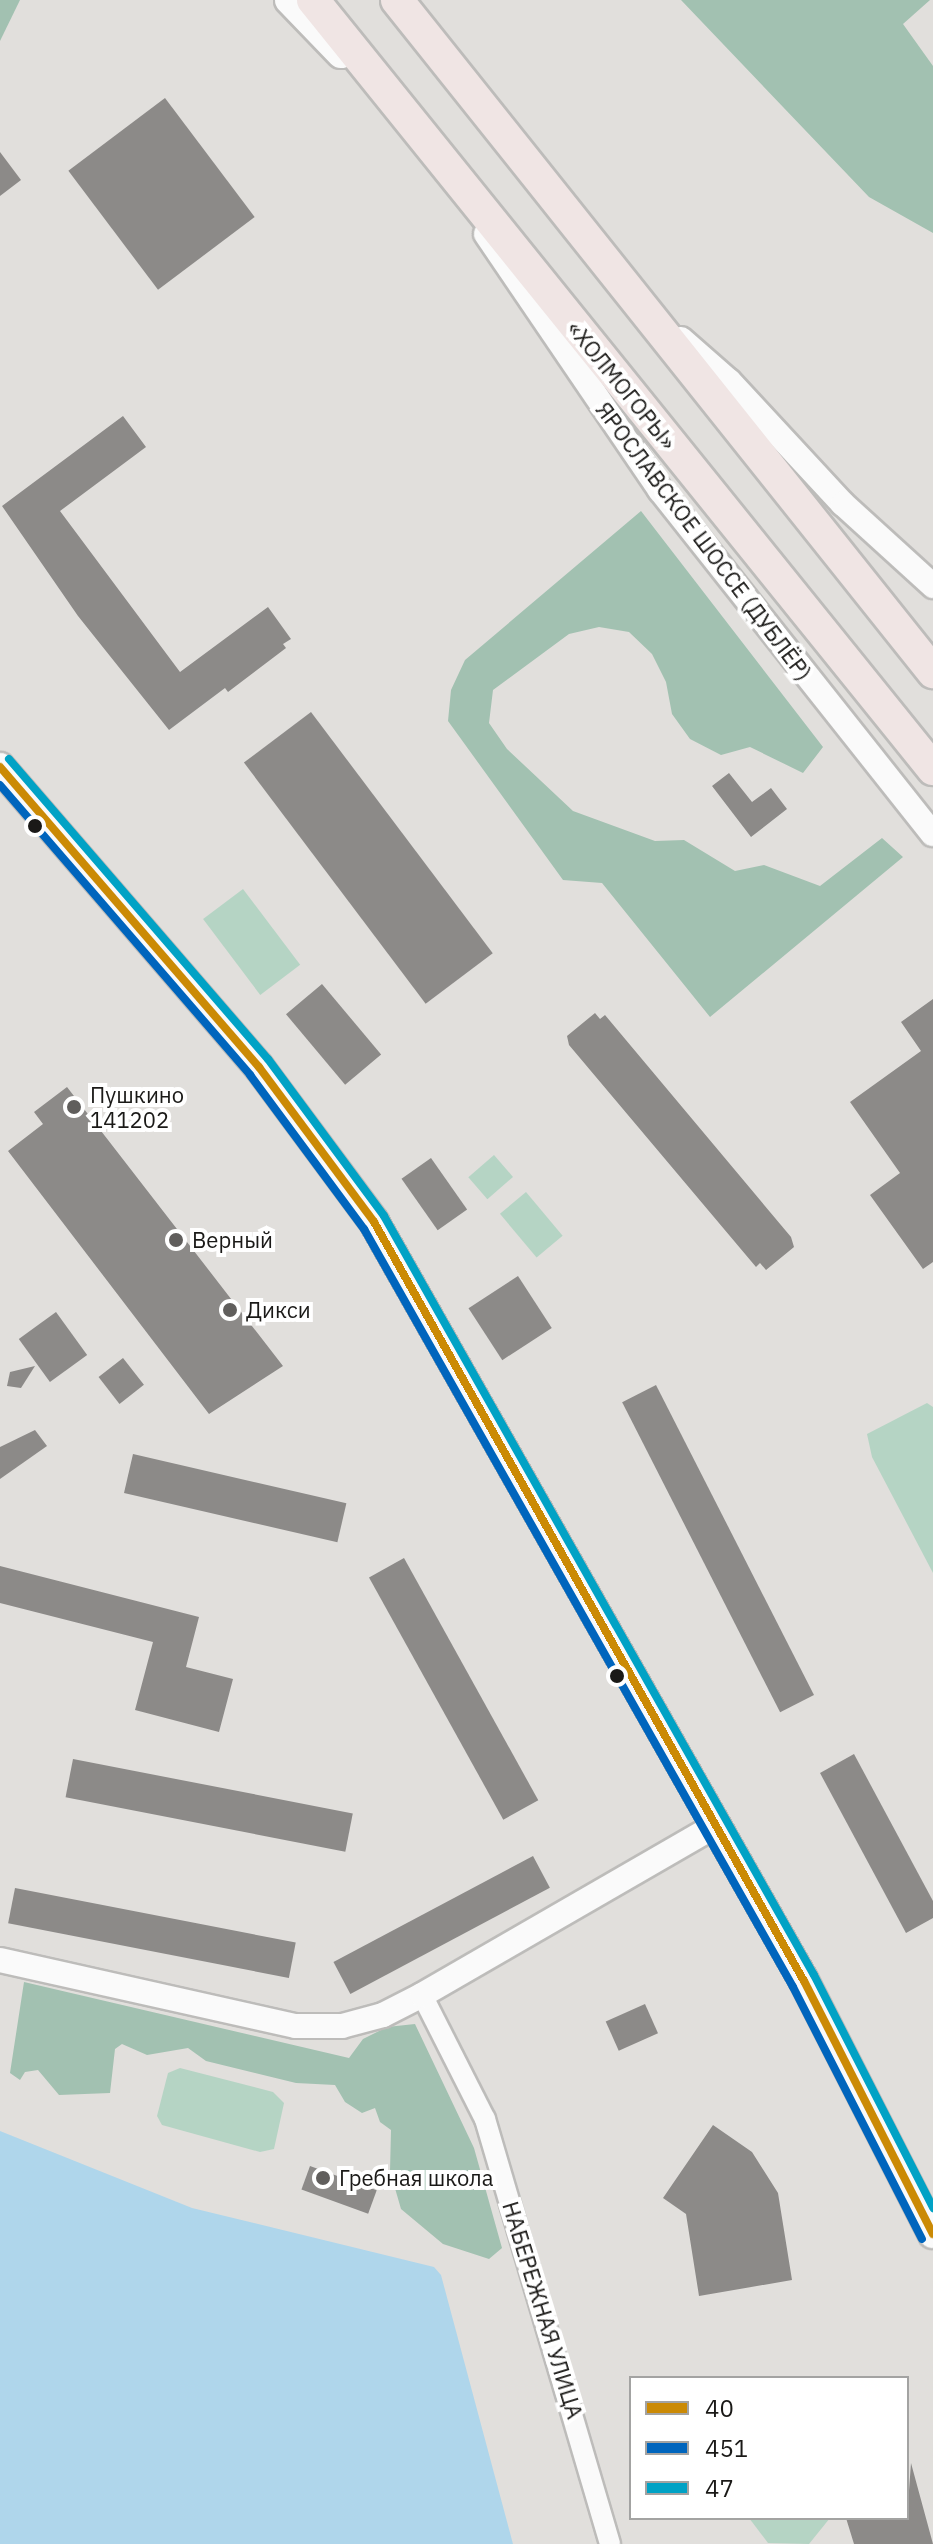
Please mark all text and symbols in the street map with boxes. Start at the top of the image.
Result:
street label: «ХОЛМОГОРЫ» [562,315,682,455]
street label: ЯРОСЛАВСКОЕ ШОССЕ (ДУБЛЁР) [591,397,817,685]
unlabelled marker [27,818,43,834]
place label: Пушкино 141202 [90,1081,184,1132]
marker: Пушкино 141202 [65,1098,83,1116]
place label: Верный [192,1227,273,1253]
marker: Верный [167,1231,185,1249]
place label: Дикси [246,1297,311,1323]
marker: Дикси [221,1301,239,1319]
unlabelled marker [609,1668,625,1684]
place label: Гребная школа [339,2165,493,2191]
marker: Гребная школа [314,2169,332,2187]
street label: НАБЕРЕЖНАЯ УЛИЦА [497,2198,589,2422]
legend [629,2376,909,2520]
text: 40 [705,2392,734,2424]
text: 451 [705,2432,748,2464]
text: 47 [705,2472,734,2504]

